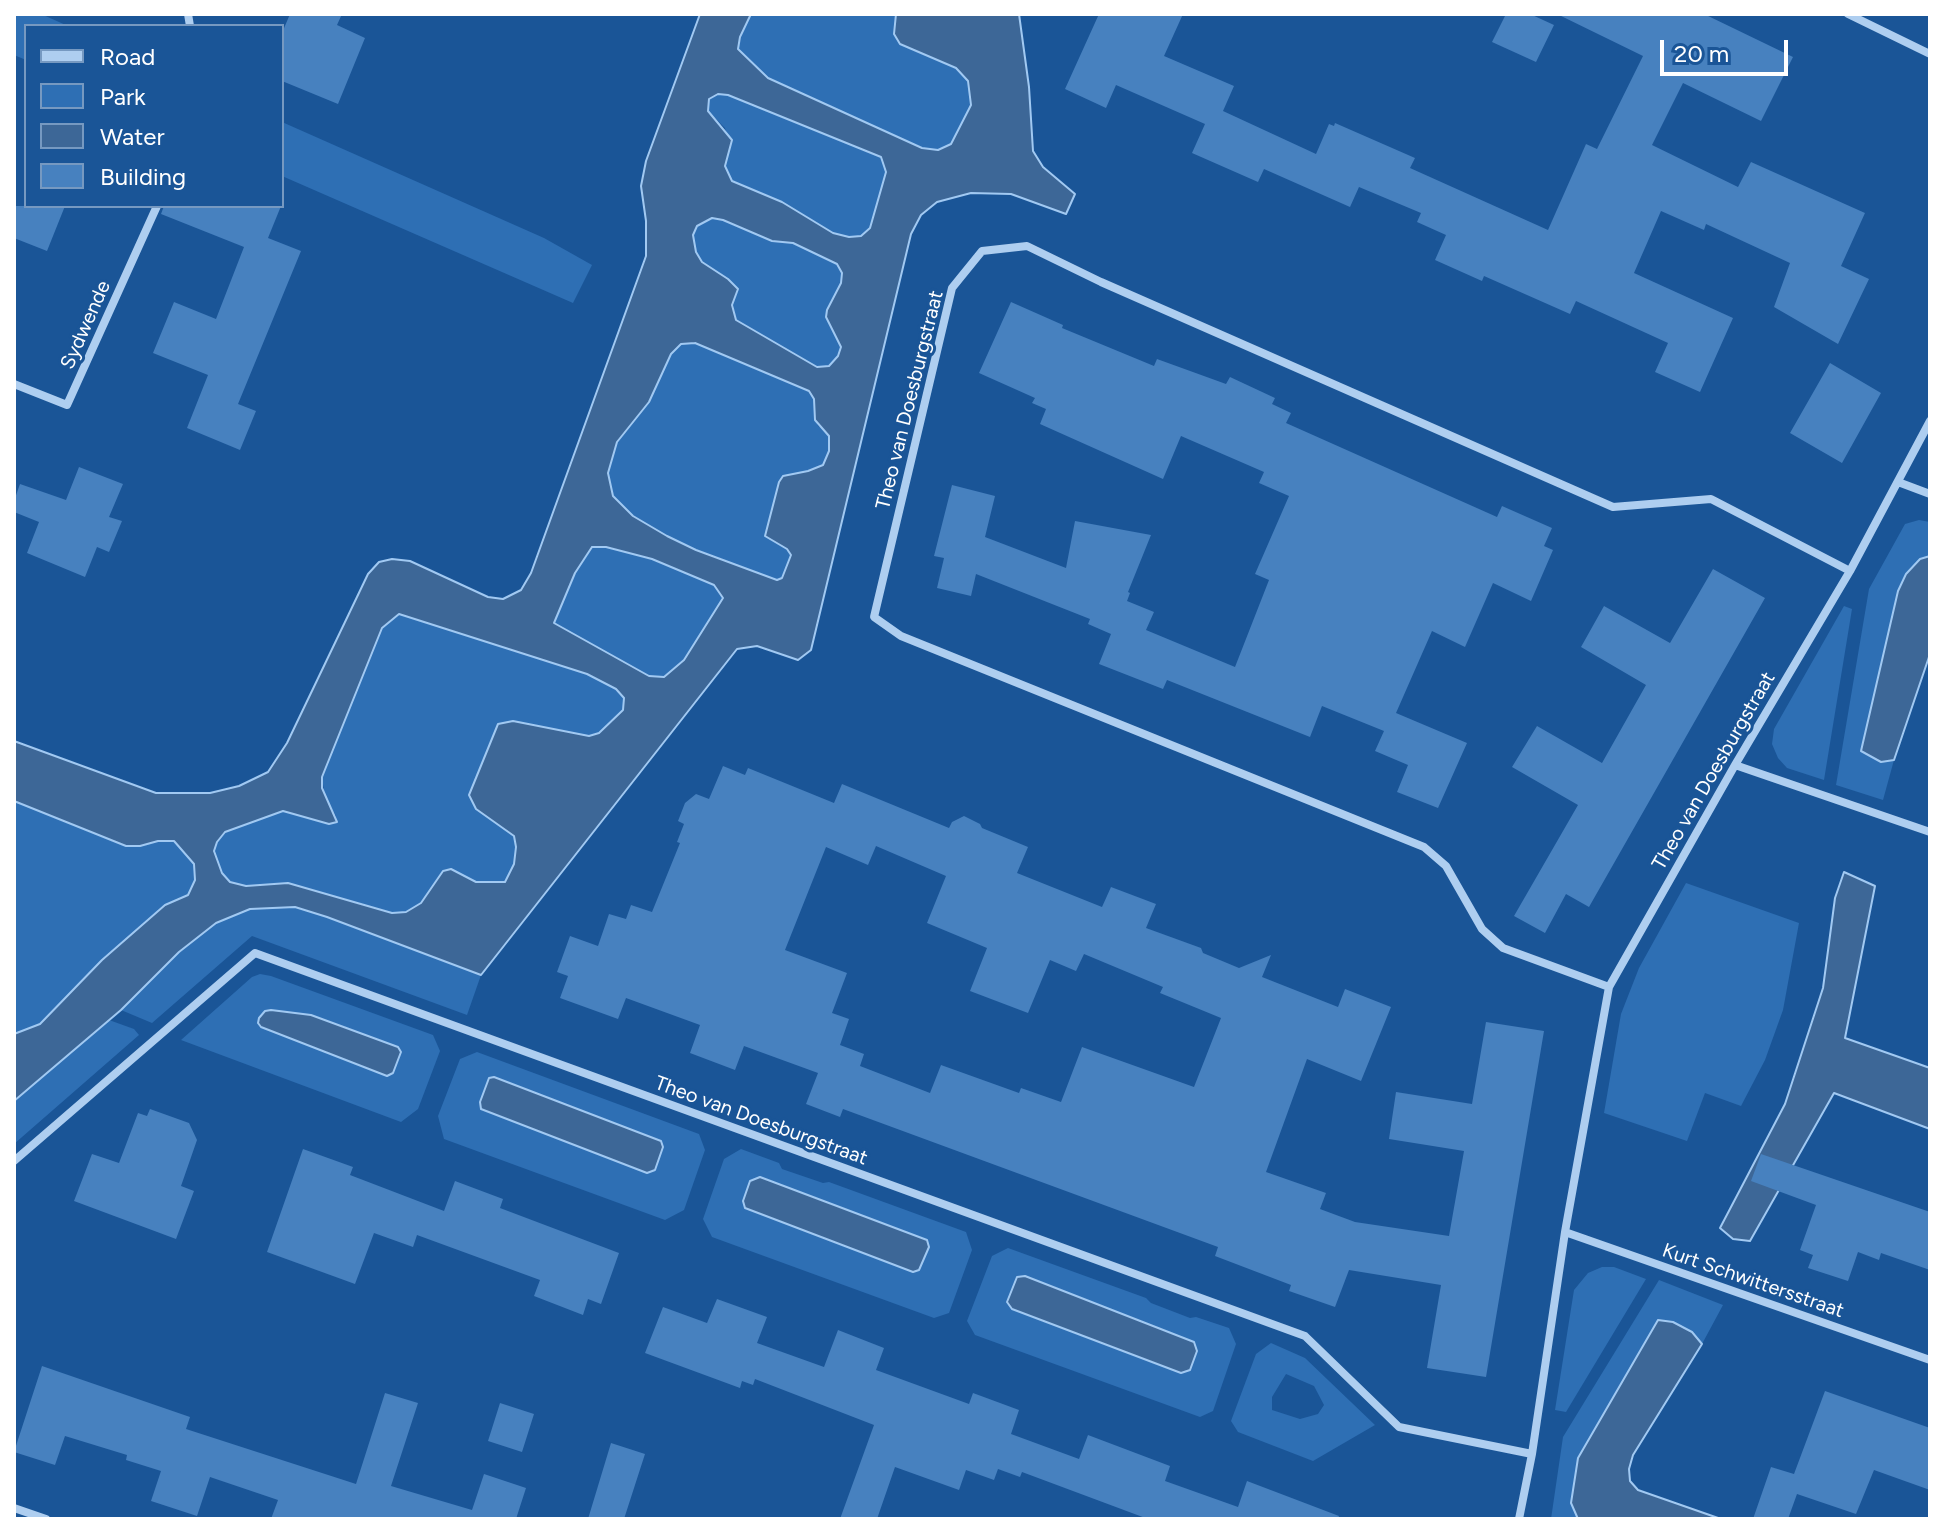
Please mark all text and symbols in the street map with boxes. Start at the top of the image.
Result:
legend [24,24,284,208]
scale bar [1664,24,1792,74]
text: 20 m [1674,39,1729,68]
text: Road [100,42,155,71]
text: Park [100,82,146,111]
text: Water [100,122,165,151]
text: Building [100,162,186,191]
street label: Sydwende [56,277,116,373]
street label: Theo van Doesburgstraat [871,288,949,512]
street label: Theo van Doesburgstraat [1647,668,1781,874]
street label: Theo van Doesburgstraat [651,1071,871,1171]
street label: Kurt Schwittersstraat [1659,1239,1847,1323]

